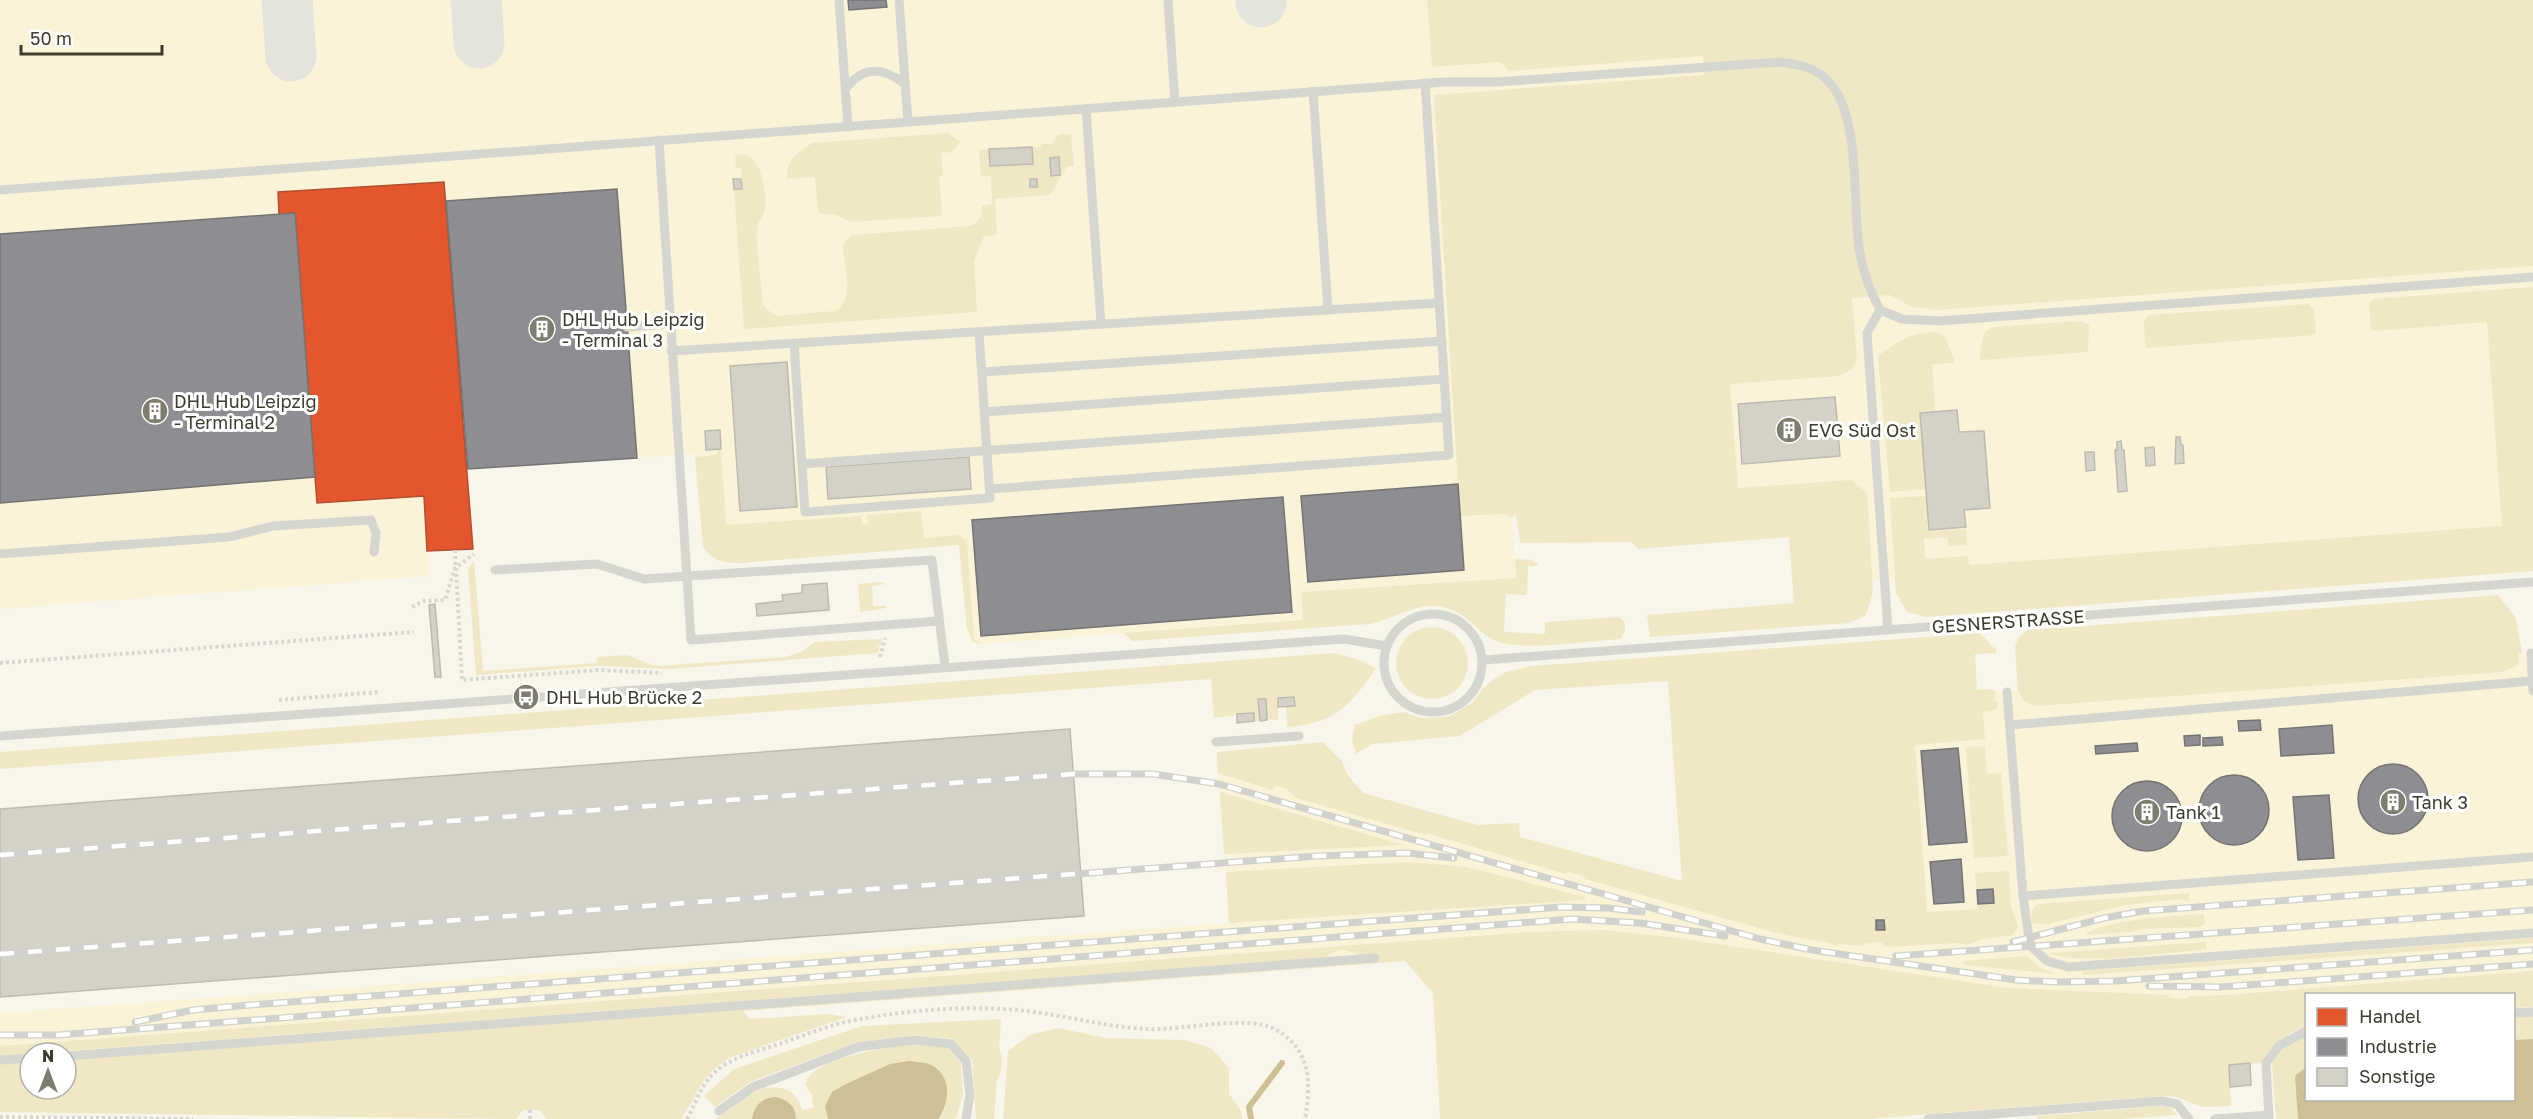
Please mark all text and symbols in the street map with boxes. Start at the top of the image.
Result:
scale bar [21,18,162,56]
text: 50 m [30,27,72,49]
place label: DHL Hub Leipzig - Terminal 3 [562,308,705,351]
building icon: DHL Hub Leipzig - Terminal 3 [527,314,557,344]
place label: DHL Hub Leipzig - Terminal 2 [174,390,317,433]
building icon: DHL Hub Leipzig - Terminal 2 [140,396,170,426]
building icon: EVG Süd Ost [1774,415,1804,445]
place label: EVG Süd Ost [1808,419,1916,441]
street label: GESNERSTRASSE [1931,605,2085,637]
bus stop icon: DHL Hub Brücke 2 [511,682,541,712]
place label: DHL Hub Brücke 2 [546,686,702,708]
building icon: Tank 3 [2378,787,2408,817]
place label: Tank 3 [2412,791,2468,813]
building icon: Tank 1 [2132,797,2162,827]
place label: Tank 1 [2166,801,2220,823]
legend [2305,993,2515,1101]
text: Handel [2359,1005,2421,1027]
text: Industrie [2359,1035,2437,1057]
north arrow [18,1041,78,1101]
text: N [42,1046,54,1066]
text: Sonstige [2359,1065,2435,1087]

